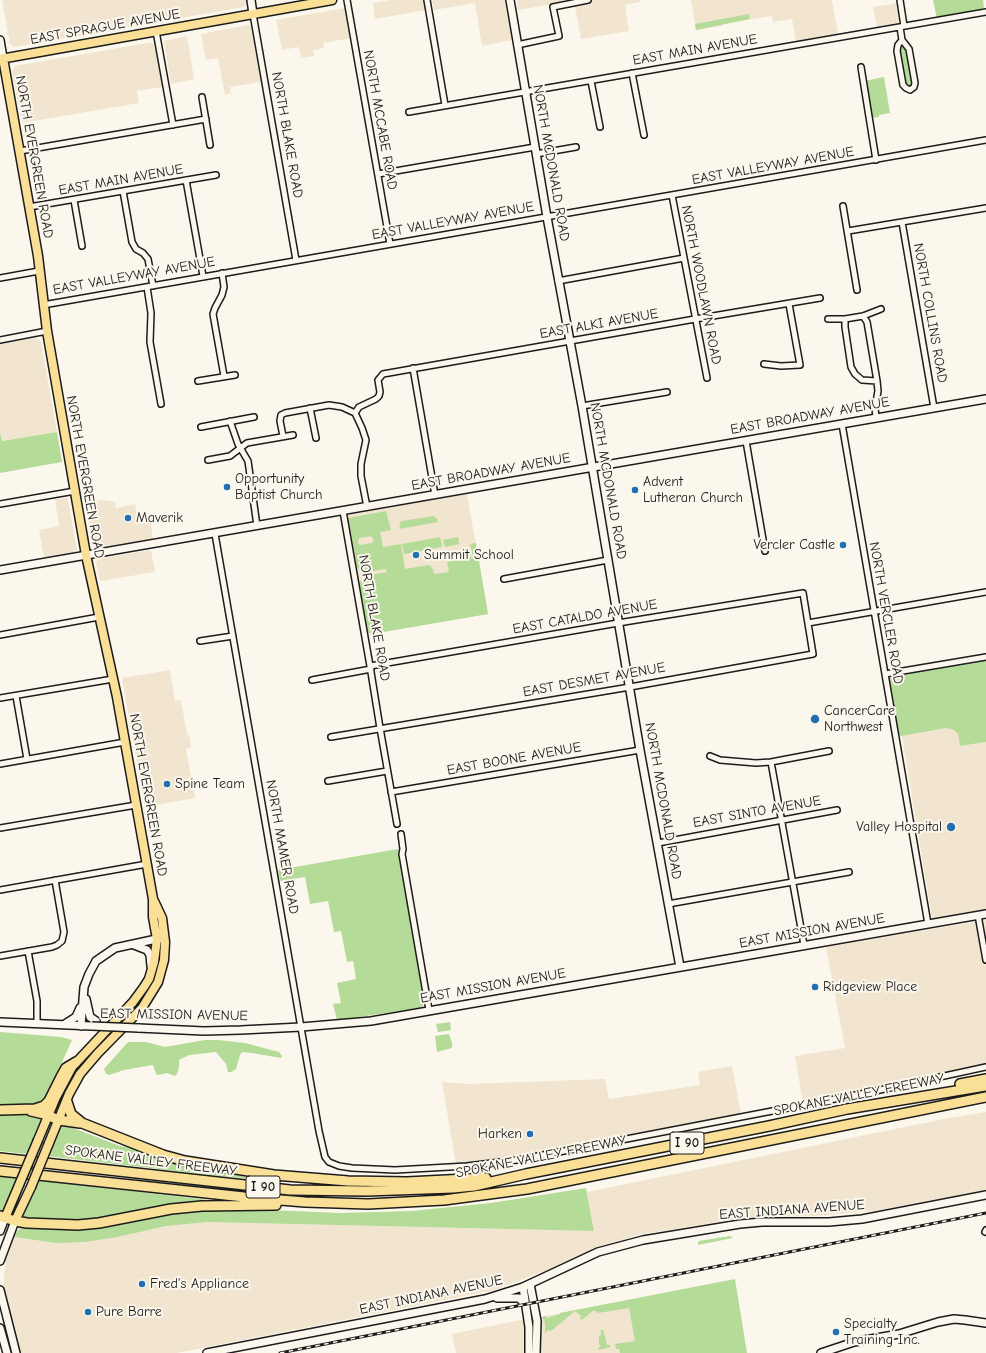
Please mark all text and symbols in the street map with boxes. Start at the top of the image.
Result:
street label: EAST SPRAGUE AVENUE [29,6,181,48]
street label: EAST MAIN AVENUE [631,31,759,69]
street label: NORTH MCCABE ROAD [359,49,401,191]
street label: NORTH BLAKE ROAD [268,71,306,199]
street label: NORTH EVERGREEN ROAD [11,74,57,240]
street label: NORTH MCDONALD ROAD [529,83,573,243]
street label: EAST VALLEYWAY AVENUE [691,143,855,189]
street label: EAST MAIN AVENUE [57,161,185,199]
street label: EAST VALLEYWAY AVENUE [371,198,535,244]
street label: NORTH WOODLAWN ROAD [677,204,725,366]
street label: NORTH COLLINS ROAD [909,242,951,384]
street label: EAST VALLEYWAY AVENUE [52,253,216,299]
street label: EAST ALKI AVENUE [538,305,660,343]
street label: NORTH EVERGREEN ROAD [62,394,108,560]
street label: EAST BROADWAY AVENUE [729,394,891,438]
street label: NORTH MCDONALD ROAD [586,401,630,561]
street label: EAST BROADWAY AVENUE [410,450,572,494]
place label: Opportunity Baptist Church [235,471,323,504]
place label: Advent Lutheran Church [643,474,743,506]
marker: Opportunity Baptist Church [222,482,232,492]
marker: Advent Lutheran Church [630,485,640,495]
place label: Maverik [136,510,183,526]
marker: Maverik [123,513,133,523]
place label: Vercler Castle [753,537,835,553]
marker: Vercler Castle [838,540,848,550]
street label: NORTH VERCLER ROAD [865,540,907,686]
place label: Summit School [424,547,514,563]
marker: Summit School [411,550,421,560]
street label: NORTH BLAKE ROAD [355,554,393,682]
street label: EAST CATALDO AVENUE [511,596,659,638]
street label: EAST DESMET AVENUE [522,659,666,701]
place label: CancerCare Northwest [824,703,895,736]
street label: NORTH EVERGREEN ROAD [125,712,171,878]
marker: CancerCare Northwest [809,713,821,725]
street label: NORTH MCDONALD ROAD [641,721,685,881]
street label: EAST BOONE AVENUE [446,739,582,779]
place label: Spine Team [175,776,245,792]
marker: Spine Team [162,779,172,789]
street label: NORTH MAMER ROAD [262,779,302,915]
street label: EAST SINTO AVENUE [692,792,822,832]
place label: Valley Hospital [856,819,942,835]
marker: Valley Hospital [945,821,957,833]
street label: EAST MISSION AVENUE [738,910,886,952]
street label: EAST MISSION AVENUE [419,965,567,1007]
place label: Ridgeview Place [823,979,917,995]
marker: Ridgeview Place [810,982,820,992]
street label: EAST MISSION AVENUE [100,1005,248,1025]
street label: SPOKANE VALLEY FREEWAY [772,1070,946,1120]
place label: Harken [478,1126,522,1142]
marker: Harken [525,1129,535,1139]
street label: SPOKANE VALLEY FREEWAY [454,1132,628,1182]
road number: I 90 [670,1132,704,1154]
street label: SPOKANE VALLEY FREEWAY [64,1142,238,1180]
road number: I 90 [246,1176,280,1198]
street label: EAST INDIANA AVENUE [719,1197,865,1223]
street label: EAST INDIANA AVENUE [358,1272,504,1318]
place label: Fred's Appliance [150,1276,249,1292]
marker: Fred's Appliance [137,1279,147,1289]
place label: Pure Barre [96,1304,162,1320]
marker: Pure Barre [83,1307,93,1317]
place label: Specialty Training Inc. [844,1316,920,1348]
marker: Specialty Training Inc. [831,1327,841,1337]

